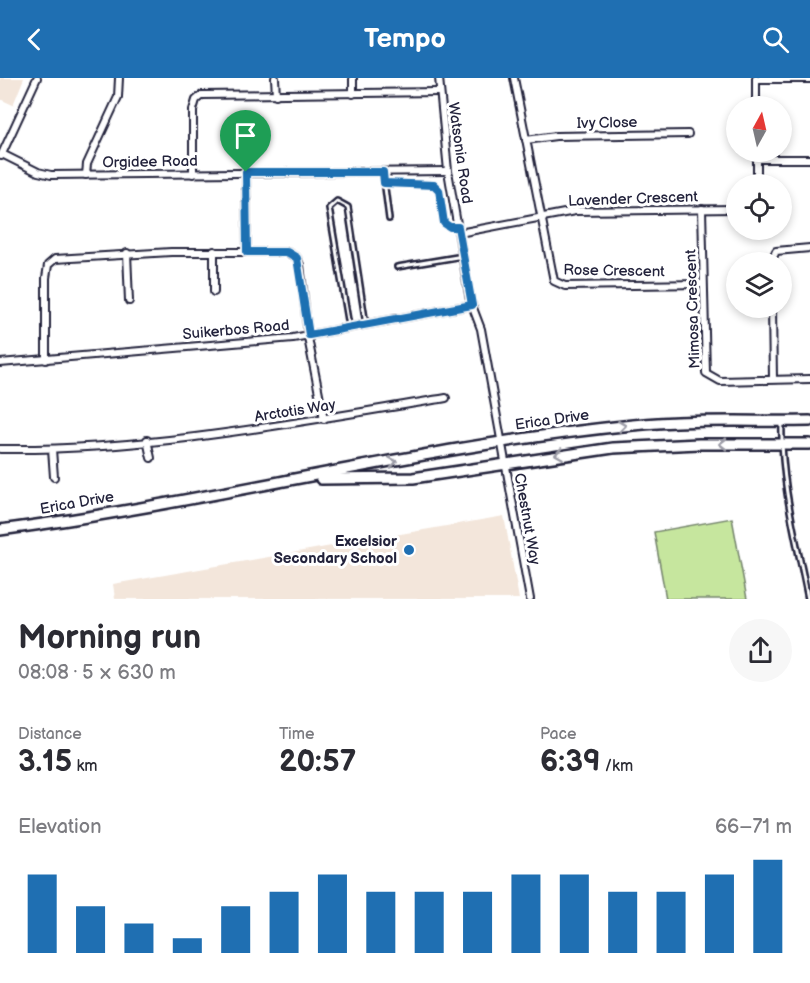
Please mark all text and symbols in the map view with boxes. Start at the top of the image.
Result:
icon: back [18,23,51,56]
text: Tempo [364,23,446,55]
icon: search [759,23,792,56]
north arrow [726,96,792,162]
map controls [726,96,792,318]
street label: Watsonia Road [443,101,477,205]
pin [220,110,271,172]
street label: Ivy Close [576,113,638,133]
icon: arrive [229,119,262,152]
street label: Orgidee Road [102,152,198,172]
button: locate [726,174,792,240]
street label: Lavender Crescent [568,187,699,211]
street label: Mimosa Crescent [681,249,705,369]
button: layers [726,252,792,318]
street label: Rose Crescent [563,261,665,281]
street label: Suikerbos Road [182,316,290,344]
street label: Arctotis Way [253,395,337,427]
street label: Erica Drive [514,405,590,435]
one-way arrow [618,421,627,433]
one-way arrow [718,438,727,450]
one-way arrow [554,448,564,460]
one-way arrow [389,456,398,468]
street label: Chestnut Way [510,472,544,567]
street label: Erica Drive [39,487,115,519]
place label: Excelsior Secondary School [274,532,398,568]
marker: Excelsior Secondary School [402,543,416,557]
text: Morning run [18,618,201,658]
button: share [729,619,792,682]
text: 08:08 · 5 × 630 m [18,661,176,685]
text: Distance [18,725,82,744]
text: Time [279,725,314,744]
text: Pace [540,725,576,744]
text: 3.15 [18,744,72,780]
text: 20:57 [279,744,356,780]
text: 6:39 [540,744,600,780]
text: km [72,757,97,776]
text: /km [600,757,633,776]
text: Elevation [18,815,101,839]
text: 66–71 m [715,815,792,839]

